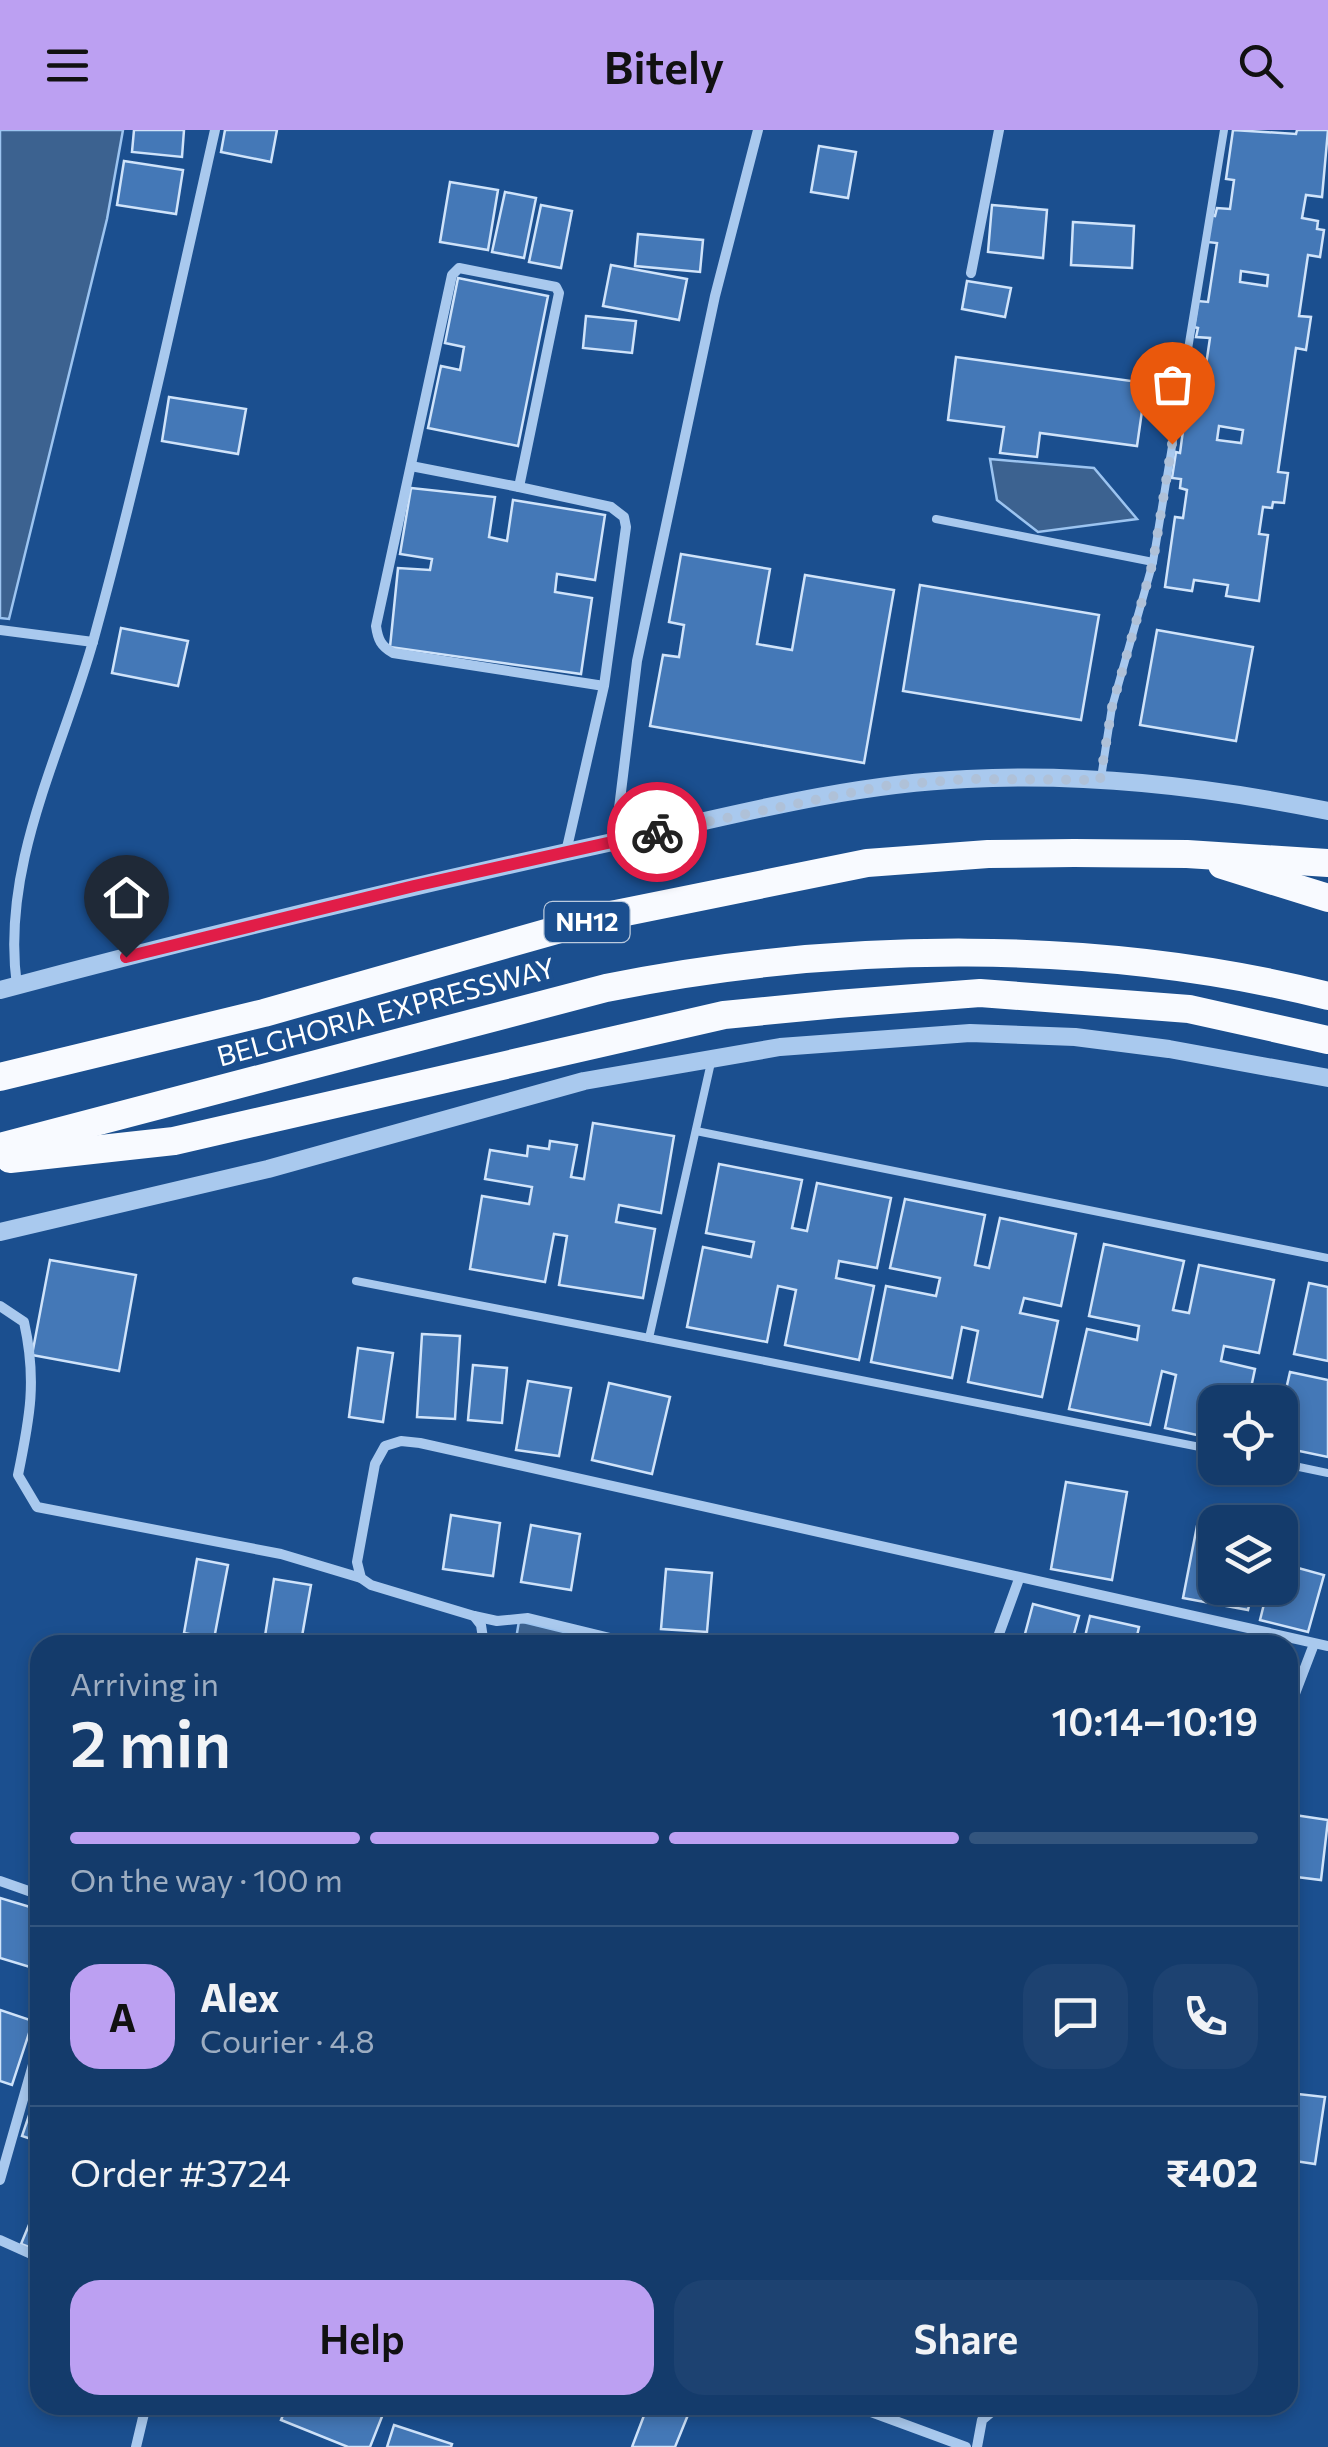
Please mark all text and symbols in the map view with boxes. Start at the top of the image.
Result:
icon: menu [40,38,95,93]
text: Bitely [604,38,724,93]
icon: search [1233,38,1288,93]
pin [1130,342,1215,445]
icon: bag [1145,357,1200,412]
courier [607,782,707,882]
icon: bike [630,805,685,860]
pin [84,855,169,958]
icon: home [99,870,154,925]
road number: NH12 [544,902,630,942]
street label: BELGHORIA EXPRESSWAY [213,950,558,1073]
map controls [1198,1385,1298,1605]
button: locate [1198,1385,1298,1485]
button: layers [1198,1505,1298,1605]
text: Arriving in [70,1663,219,1703]
text: 10:14–10:19 [1051,1697,1258,1744]
text: 2 min [70,1701,231,1780]
text: On the way · 100 m [70,1859,343,1899]
button: chat [1023,1964,1128,2069]
button: phone [1153,1964,1258,2069]
text: Alex [200,1973,279,2020]
text: A [109,1993,136,2040]
text: Courier · 4.8 [200,2020,375,2060]
text: Order #3724 [70,2148,291,2195]
text: ₹402 [1166,2148,1258,2195]
button: Help [70,2280,654,2395]
button: Share [674,2280,1258,2395]

